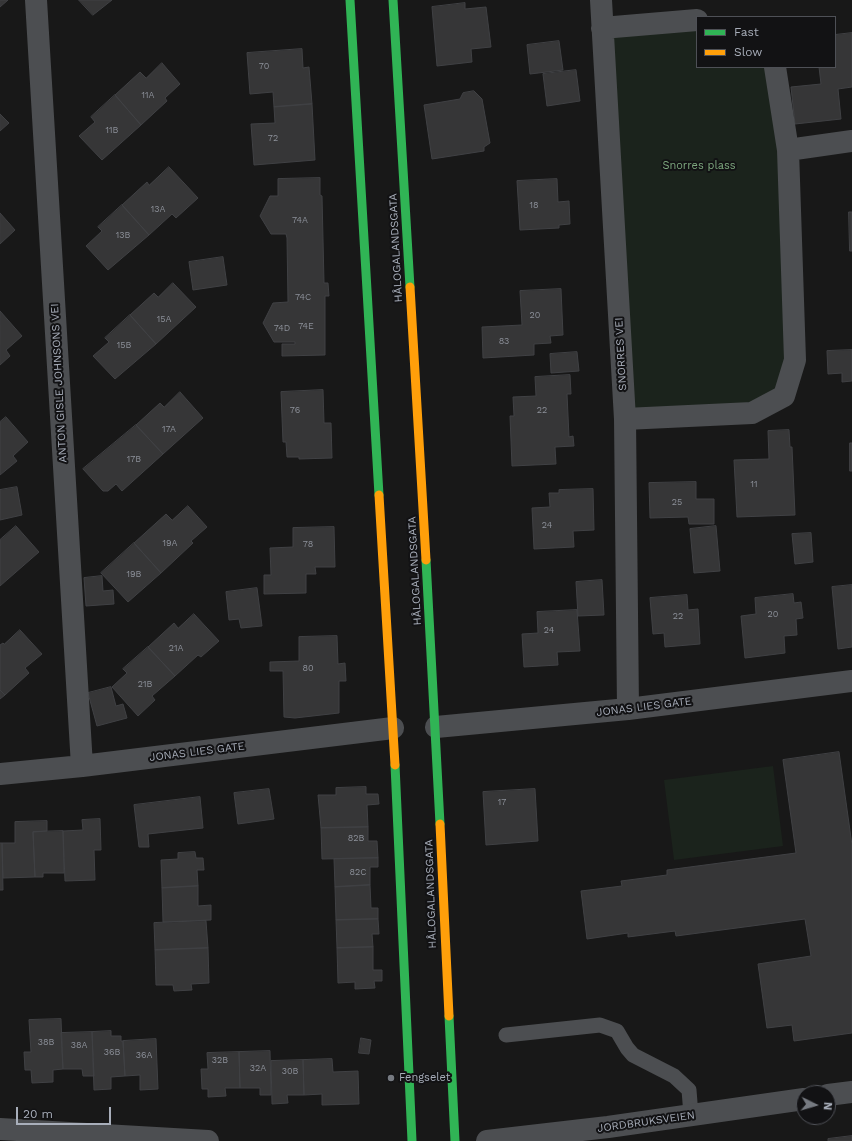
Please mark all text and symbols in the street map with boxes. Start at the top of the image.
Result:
legend [696,16,836,68]
text: Fast [734,25,759,39]
text: Slow [734,45,762,59]
house number: 70 [259,61,269,71]
house number: 11A [142,90,154,100]
house number: 11B [106,125,118,135]
house number: 72 [268,133,278,143]
park label: Snorres plass [662,159,736,173]
street label: HÅLOGALANDSGATA [387,193,405,303]
house number: 18 [529,200,539,210]
house number: 13A [151,204,165,214]
house number: 74A [292,215,308,225]
house number: 13B [116,230,130,240]
house number: 74C [295,292,311,302]
street label: ANTON GISLE JOHNSONS VEI [48,303,70,463]
house number: 20 [530,310,540,320]
house number: 15A [157,314,171,324]
street label: SNORRES VEI [612,317,630,391]
house number: 74E [298,321,314,331]
house number: 74D [274,323,290,333]
house number: 83 [499,336,509,346]
house number: 15B [117,340,131,350]
house number: 76 [290,405,300,415]
house number: 22 [537,405,547,415]
house number: 17A [162,424,176,434]
house number: 17B [127,454,141,464]
house number: 11 [750,479,758,489]
house number: 25 [672,497,682,507]
street label: HÅLOGALANDSGATA [406,516,424,626]
house number: 24 [542,520,552,530]
house number: 19A [163,538,177,548]
house number: 78 [303,539,313,549]
house number: 19B [127,569,141,579]
house number: 20 [768,609,778,619]
house number: 22 [673,611,683,621]
house number: 24 [544,625,554,635]
house number: 21A [169,643,183,653]
house number: 80 [302,663,314,673]
house number: 21B [138,679,152,689]
street label: JONAS LIES GATE [596,695,692,719]
street label: JONAS LIES GATE [149,740,245,764]
house number: 17 [498,797,506,807]
house number: 82B [348,833,364,843]
street label: HÅLOGALANDSGATA [422,839,440,949]
house number: 82C [350,867,366,877]
house number: 38B [38,1037,54,1047]
house number: 38A [71,1040,87,1050]
house number: 36B [104,1047,120,1057]
house number: 36A [136,1050,152,1060]
house number: 32B [212,1055,228,1065]
house number: 32A [250,1063,266,1073]
house number: 30B [282,1066,298,1076]
place label: Fengselet [399,1071,450,1085]
marker: Fengselet [386,1073,396,1083]
north arrow [796,1085,836,1125]
scale bar [18,1099,113,1125]
text: N [821,1101,834,1111]
text: 20 m [23,1107,53,1121]
street label: JORDBRUKSVEIEN [596,1109,696,1135]

